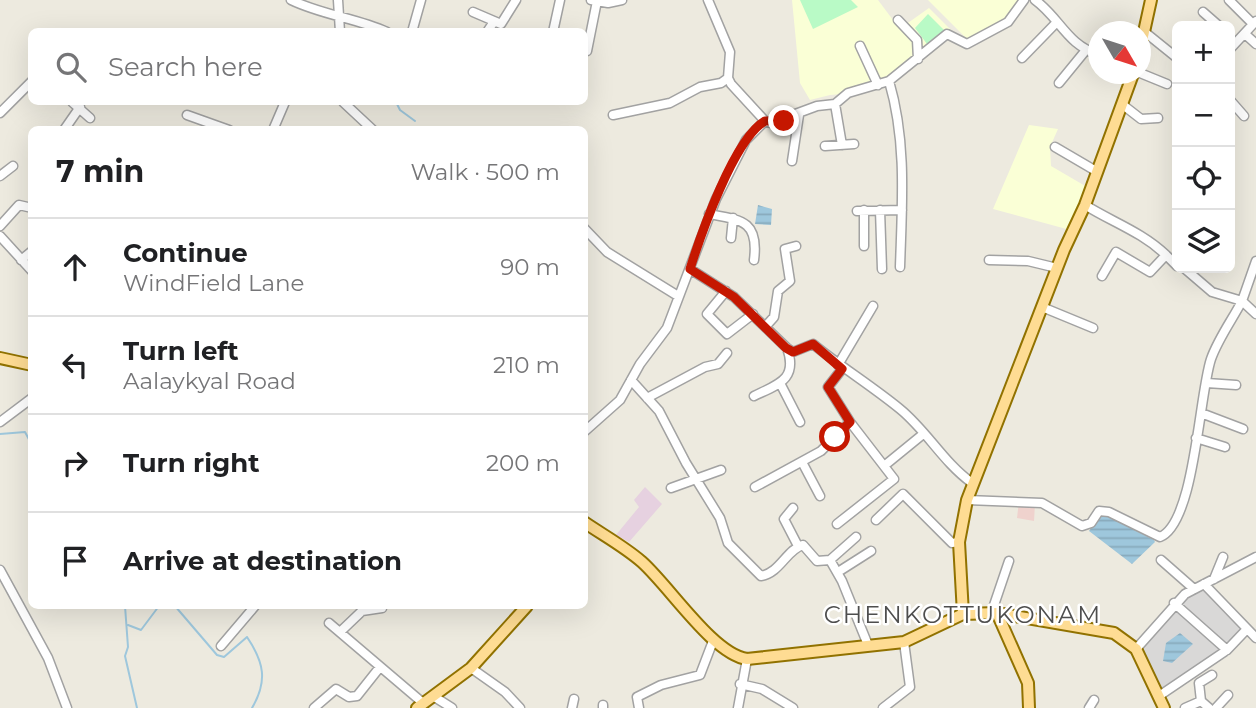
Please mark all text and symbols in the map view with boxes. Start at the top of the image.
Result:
north arrow [1088,21,1151,84]
map controls [1172,21,1235,273]
button: + [1172,21,1235,84]
search box [28,28,588,105]
icon: search [52,48,90,86]
text: Search here [108,51,263,83]
button: − [1172,84,1235,147]
route end [768,105,799,136]
button: locate [1172,147,1235,210]
text: 7 min [56,153,144,190]
text: Walk · 500 m [410,158,560,186]
button: layers [1172,210,1235,273]
text: Continue [123,237,248,269]
icon: ahead [56,248,94,286]
text: 90 m [500,253,560,281]
text: WindField Lane [123,269,304,297]
text: Turn left [123,335,239,367]
icon: left [56,346,94,384]
text: 210 m [493,351,560,379]
text: Aalaykyal Road [123,367,296,395]
route start [819,421,850,452]
icon: right [56,444,94,482]
text: Turn right [123,447,259,479]
text: 200 m [486,449,560,477]
icon: arrive [56,542,94,580]
text: Arrive at destination [123,545,402,577]
district label: CHENKOTTUKONAM [824,600,1102,629]

